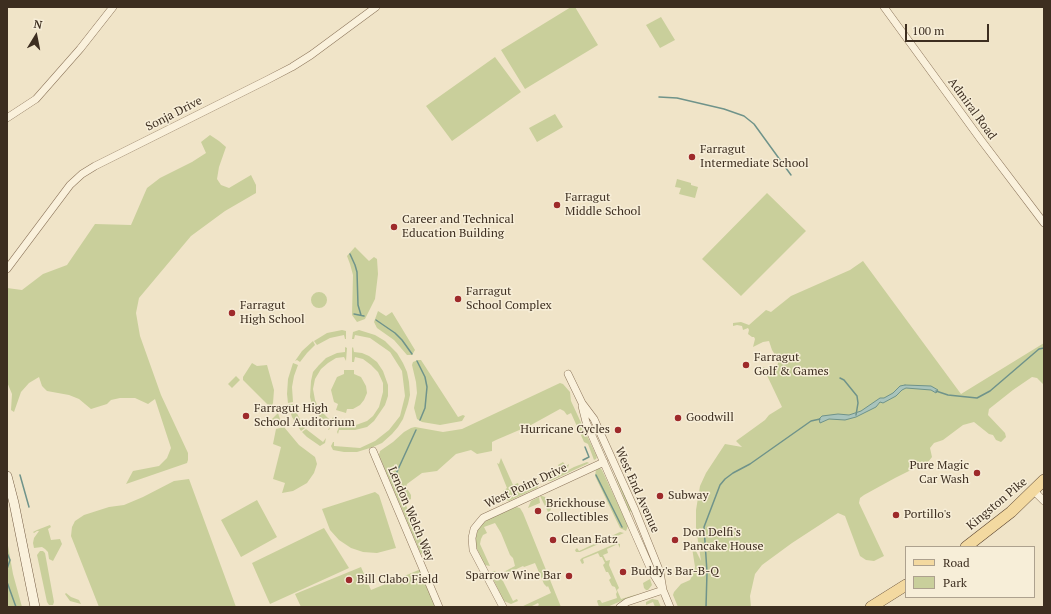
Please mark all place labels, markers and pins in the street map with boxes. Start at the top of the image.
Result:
place label: Farragut Intermediate School [700,143,809,171]
marker: Farragut Intermediate School [687,152,697,162]
place label: Farragut Middle School [565,191,641,219]
marker: Farragut Middle School [552,200,562,210]
place label: Career and Technical Education Building [402,213,514,241]
marker: Career and Technical Education Building [389,222,399,232]
place label: Farragut School Complex [466,285,552,313]
marker: Farragut School Complex [453,294,463,304]
place label: Farragut High School [240,299,305,327]
marker: Farragut High School [227,308,237,318]
place label: Farragut Golf & Games [754,351,829,379]
marker: Farragut Golf & Games [741,360,751,370]
place label: Farragut High School Auditorium [254,402,355,430]
marker: Farragut High School Auditorium [241,411,251,421]
place label: Goodwill [686,411,734,425]
marker: Goodwill [673,413,683,423]
place label: Hurricane Cycles [520,423,610,437]
marker: Hurricane Cycles [613,425,623,435]
place label: Pure Magic Car Wash [909,459,969,487]
marker: Pure Magic Car Wash [972,468,982,478]
place label: Subway [668,489,709,503]
marker: Subway [655,491,665,501]
place label: Brickhouse Collectibles [546,497,608,525]
marker: Brickhouse Collectibles [533,506,543,516]
place label: Portillo's [904,508,951,522]
marker: Portillo's [891,510,901,520]
place label: Don Delfi's Pancake House [683,526,763,554]
place label: Clean Eatz [561,533,618,547]
marker: Clean Eatz [548,535,558,545]
marker: Don Delfi's Pancake House [670,535,680,545]
place label: Buddy's Bar-B-Q [631,565,719,579]
marker: Buddy's Bar-B-Q [618,567,628,577]
place label: Sparrow Wine Bar [465,569,561,583]
marker: Sparrow Wine Bar [564,571,574,581]
place label: Bill Clabo Field [357,573,438,587]
marker: Bill Clabo Field [344,575,354,585]

